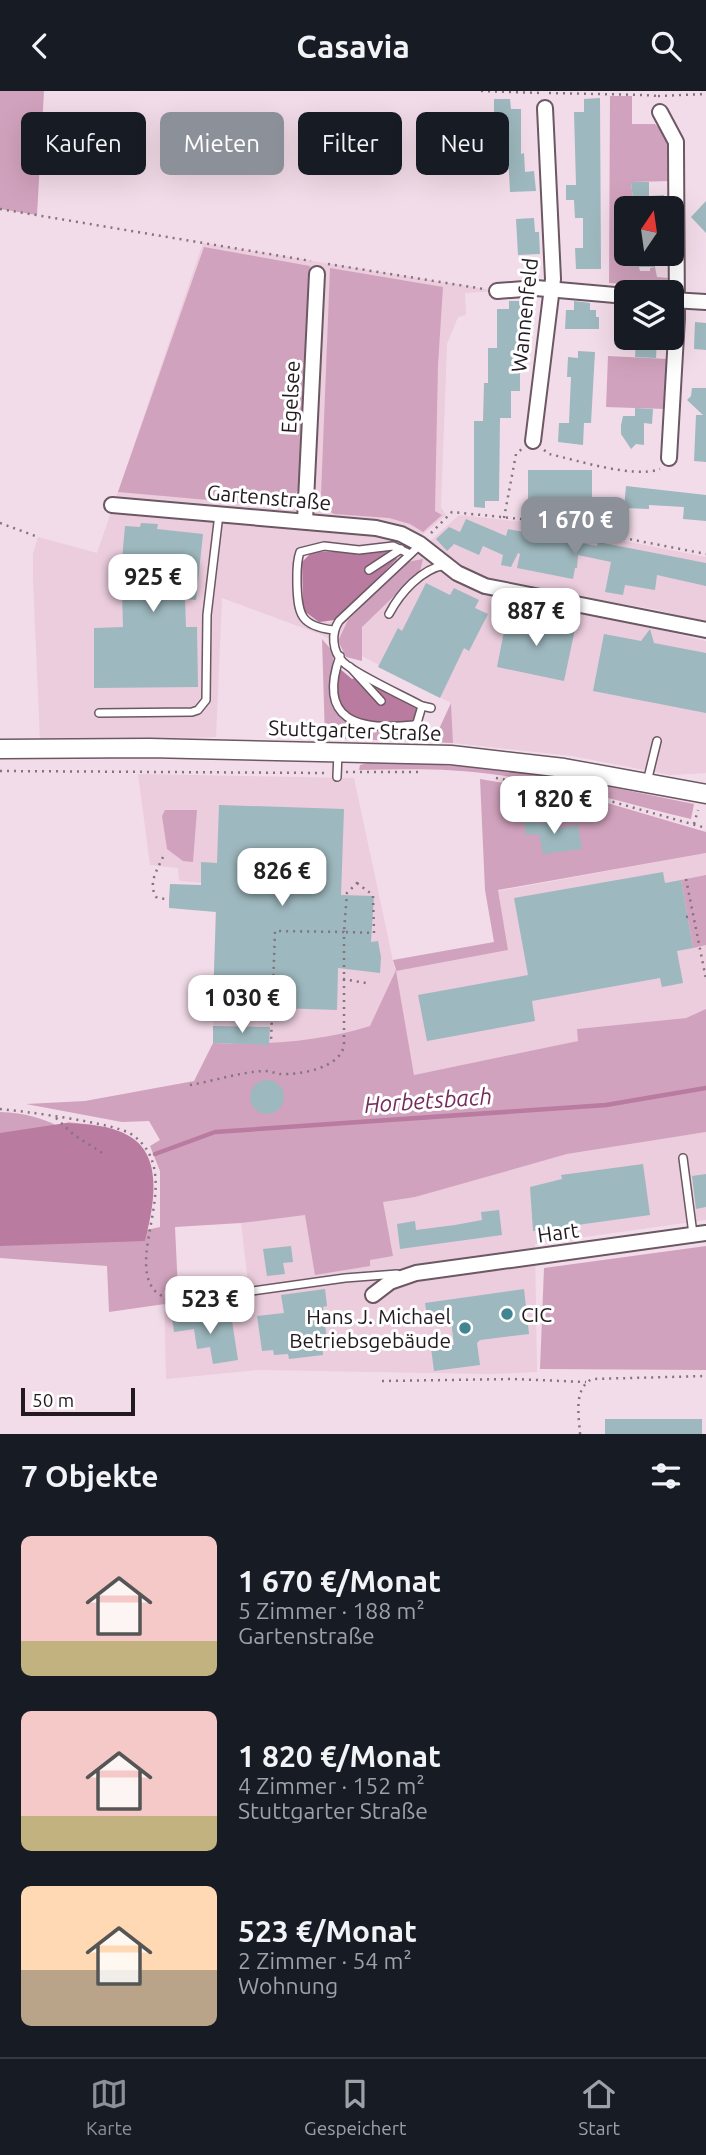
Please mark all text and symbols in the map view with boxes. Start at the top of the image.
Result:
icon: back [21,27,59,65]
icon: search [647,27,685,65]
text: Casavia [296,28,410,64]
chip: Kaufen [21,112,146,175]
chip: Mieten [160,112,284,175]
chip: Filter [298,112,402,175]
chip: Neu [416,112,509,175]
north arrow [614,196,684,266]
map controls [614,196,684,350]
street label: Wannenfeld [506,257,542,373]
button: layers [614,280,684,350]
street label: Egelsee [276,360,304,434]
street label: Gartenstraße [206,480,332,514]
pin: 1 670 € [510,497,640,557]
text: 1 670 € [537,507,613,532]
pin: 925 € [104,554,202,614]
text: 925 € [124,564,182,589]
pin: 887 € [487,589,585,648]
text: 887 € [507,598,565,623]
street label: Stuttgarter Straße [268,715,442,745]
pin: 1 820 € [489,777,619,836]
text: 1 820 € [516,786,592,811]
pin: 826 € [233,849,331,908]
text: 826 € [253,858,311,883]
pin: 1 030 € [177,975,307,1035]
text: 1 030 € [204,985,280,1010]
water label: Horbetsbach [363,1083,493,1117]
street label: Hart [536,1217,580,1247]
pin: 523 € [161,1277,259,1336]
text: 523 € [181,1286,239,1311]
place label: CIC [521,1302,552,1326]
place label: Hans J. Michael Betriebsgebäude [289,1304,451,1352]
marker: CIC [499,1306,515,1322]
marker: Hans J. Michael Betriebsgebäude [457,1320,473,1336]
scale bar [21,1385,135,1417]
text: 50 m [32,1389,74,1411]
icon: filters [647,1457,685,1495]
text: 7 Objekte [21,1459,159,1493]
icon: home [77,1564,161,1648]
text: 1 670 €/Monat [238,1564,441,1598]
text: 5 Zimmer · 188 m² [238,1598,425,1623]
text: Gartenstraße [238,1623,375,1648]
icon: home [77,1739,161,1823]
text: 1 820 €/Monat [238,1739,441,1773]
text: 4 Zimmer · 152 m² [238,1773,425,1798]
text: Stuttgarter Straße [238,1798,428,1823]
icon: home [77,1914,161,1998]
text: 523 €/Monat [238,1914,417,1948]
text: 2 Zimmer · 54 m² [238,1948,412,1973]
text: Wohnung [238,1973,338,1998]
tab: Karte [86,2075,132,2139]
tab: Gespeichert [304,2075,406,2139]
tab: Start [578,2075,620,2139]

